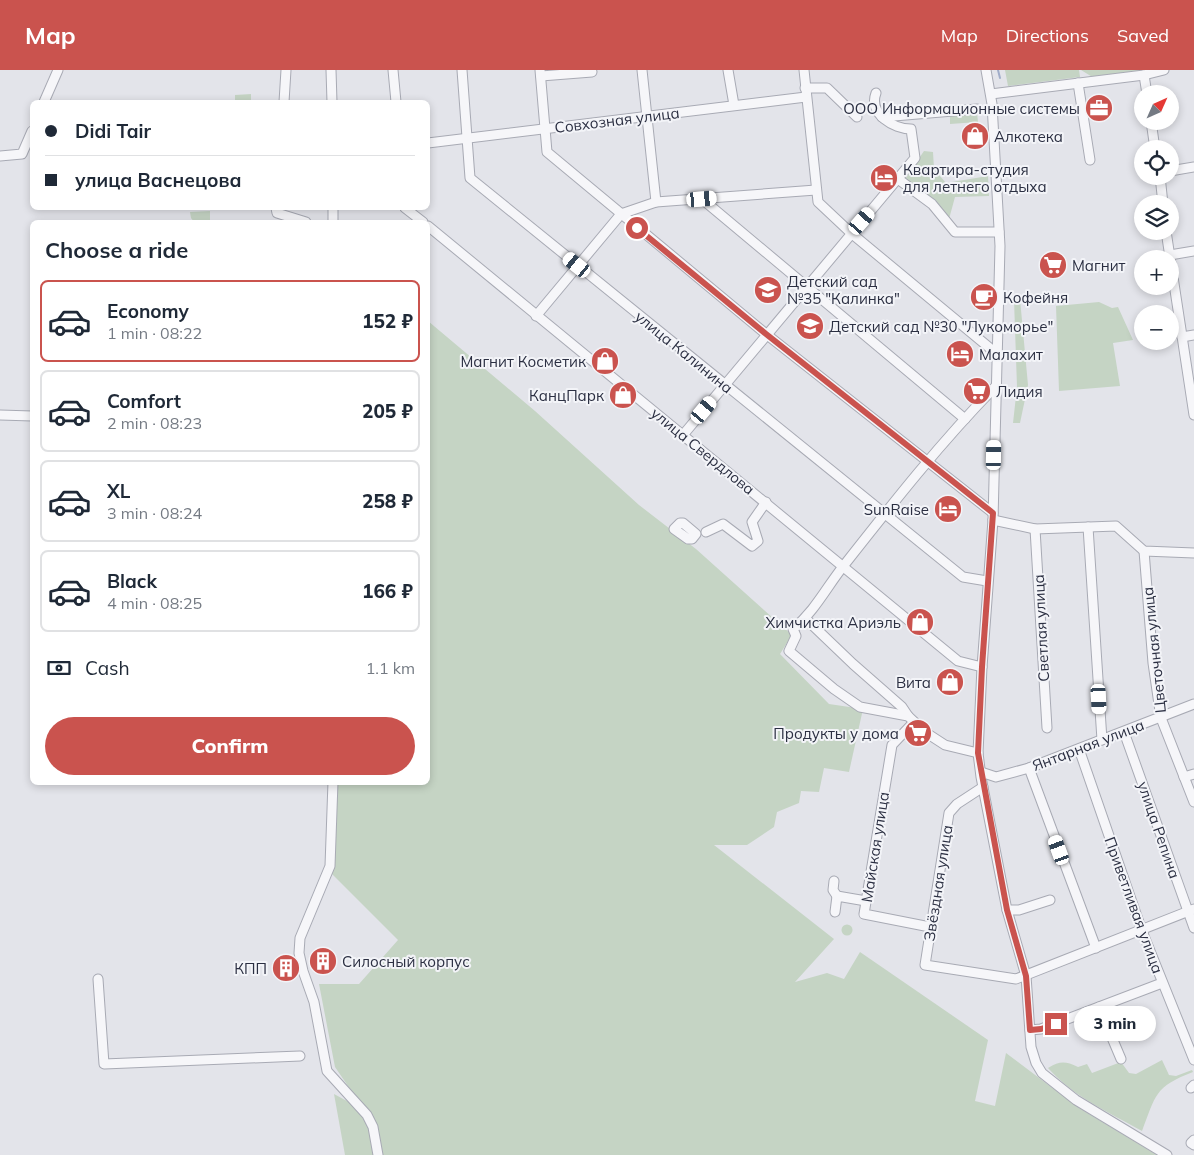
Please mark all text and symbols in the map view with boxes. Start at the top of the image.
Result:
text: Map [25,20,76,50]
text: Map [941,24,978,47]
text: Directions [1006,24,1089,47]
text: Saved [1117,24,1169,47]
north arrow [1134,85,1179,130]
map controls [1134,85,1179,350]
office icon: ООО Информационные системы [1084,93,1114,123]
place label: ООО Информационные системы [843,99,1080,118]
street label: Совхозная улица [554,103,680,137]
text: Didi Tair [75,119,151,143]
shop icon: Алкотека [960,121,990,151]
place label: Алкотека [994,127,1063,146]
button: locate [1134,140,1179,185]
place label: Квартира-студия для летнего отдыха [903,160,1047,196]
hotel icon: Квартира-студия для летнего отдыха [869,163,899,193]
text: улица Васнецова [75,168,242,192]
car [686,190,717,208]
button: layers [1134,195,1179,240]
car [846,205,877,237]
route start [626,217,648,239]
text: Choose a ride [45,236,188,264]
car [560,250,593,280]
supermarket icon: Магнит [1038,250,1068,280]
button: + [1134,250,1179,295]
place label: Магнит [1072,256,1126,275]
place label: Детский сад №35 "Калинка" [787,272,900,308]
school or university icon: Детский сад №35 "Калинка" [753,275,783,305]
cafe icon: Кофейня [969,282,999,312]
place label: Кофейня [1003,288,1068,307]
icon: car [47,299,92,344]
text: Economy [107,299,189,323]
button: − [1134,305,1179,350]
street label: улица Калинина [631,307,737,397]
text: 152 ₽ [362,309,413,333]
school or university icon: Детский сад №30 "Лукоморье" [795,311,825,341]
place label: Детский сад №30 "Лукоморье" [829,317,1053,336]
text: 1 min · 08:22 [107,323,202,343]
hotel icon: Малахит [945,339,975,369]
place label: Малахит [979,345,1043,364]
shop icon: Магнит Косметик [590,346,620,376]
place label: Магнит Косметик [460,352,587,371]
supermarket icon: Лидия [962,376,992,406]
shop icon: КанцПарк [608,380,638,410]
place label: Лидия [996,382,1043,401]
place label: КанцПарк [529,386,605,405]
icon: car [47,389,92,434]
text: Comfort [107,389,181,413]
car [688,394,719,426]
text: 205 ₽ [362,399,413,423]
street label: улица Свердлова [647,403,759,499]
text: 2 min · 08:23 [107,413,202,433]
car [986,440,1001,470]
icon: car [47,479,92,524]
text: XL [107,479,130,503]
text: 258 ₽ [362,489,413,513]
hotel icon: SunRaise [933,494,963,524]
place label: SunRaise [864,500,929,519]
text: 3 min · 08:24 [107,503,202,523]
icon: car [47,569,92,614]
text: Black [107,569,157,593]
street label: Светлая улица [1029,574,1053,682]
text: 166 ₽ [362,579,413,603]
street label: Цветочная улица [1138,586,1170,714]
text: 4 min · 08:25 [107,593,202,613]
shop icon: Химчистка Ариэль [905,607,935,637]
place label: Химчистка Ариэль [766,613,901,632]
icon: cash [45,654,73,682]
text: Cash [85,656,130,680]
text: 1.1 km [366,658,415,678]
shop icon: Вита [935,667,965,697]
place label: Вита [896,673,931,692]
car [1090,684,1107,714]
street label: Янтарная улица [1029,715,1147,775]
button: Confirm [45,717,415,775]
supermarket icon: Продукты у дома [903,718,933,748]
place label: Продукты у дома [773,724,899,743]
street label: улица Репина [1134,779,1184,881]
street label: Майская улица [857,790,893,904]
street label: Звёздная улица [919,824,957,942]
car [1046,833,1071,867]
street label: Приветливая улица [1100,834,1168,976]
building icon: Силосный корпус [308,946,338,976]
place label: Силосный корпус [342,952,470,971]
building icon: КПП [271,953,301,983]
place label: КПП [234,959,267,978]
callout: 3 min [1074,1006,1156,1042]
route end [1045,1013,1067,1035]
text: 3 min [1094,1013,1136,1033]

